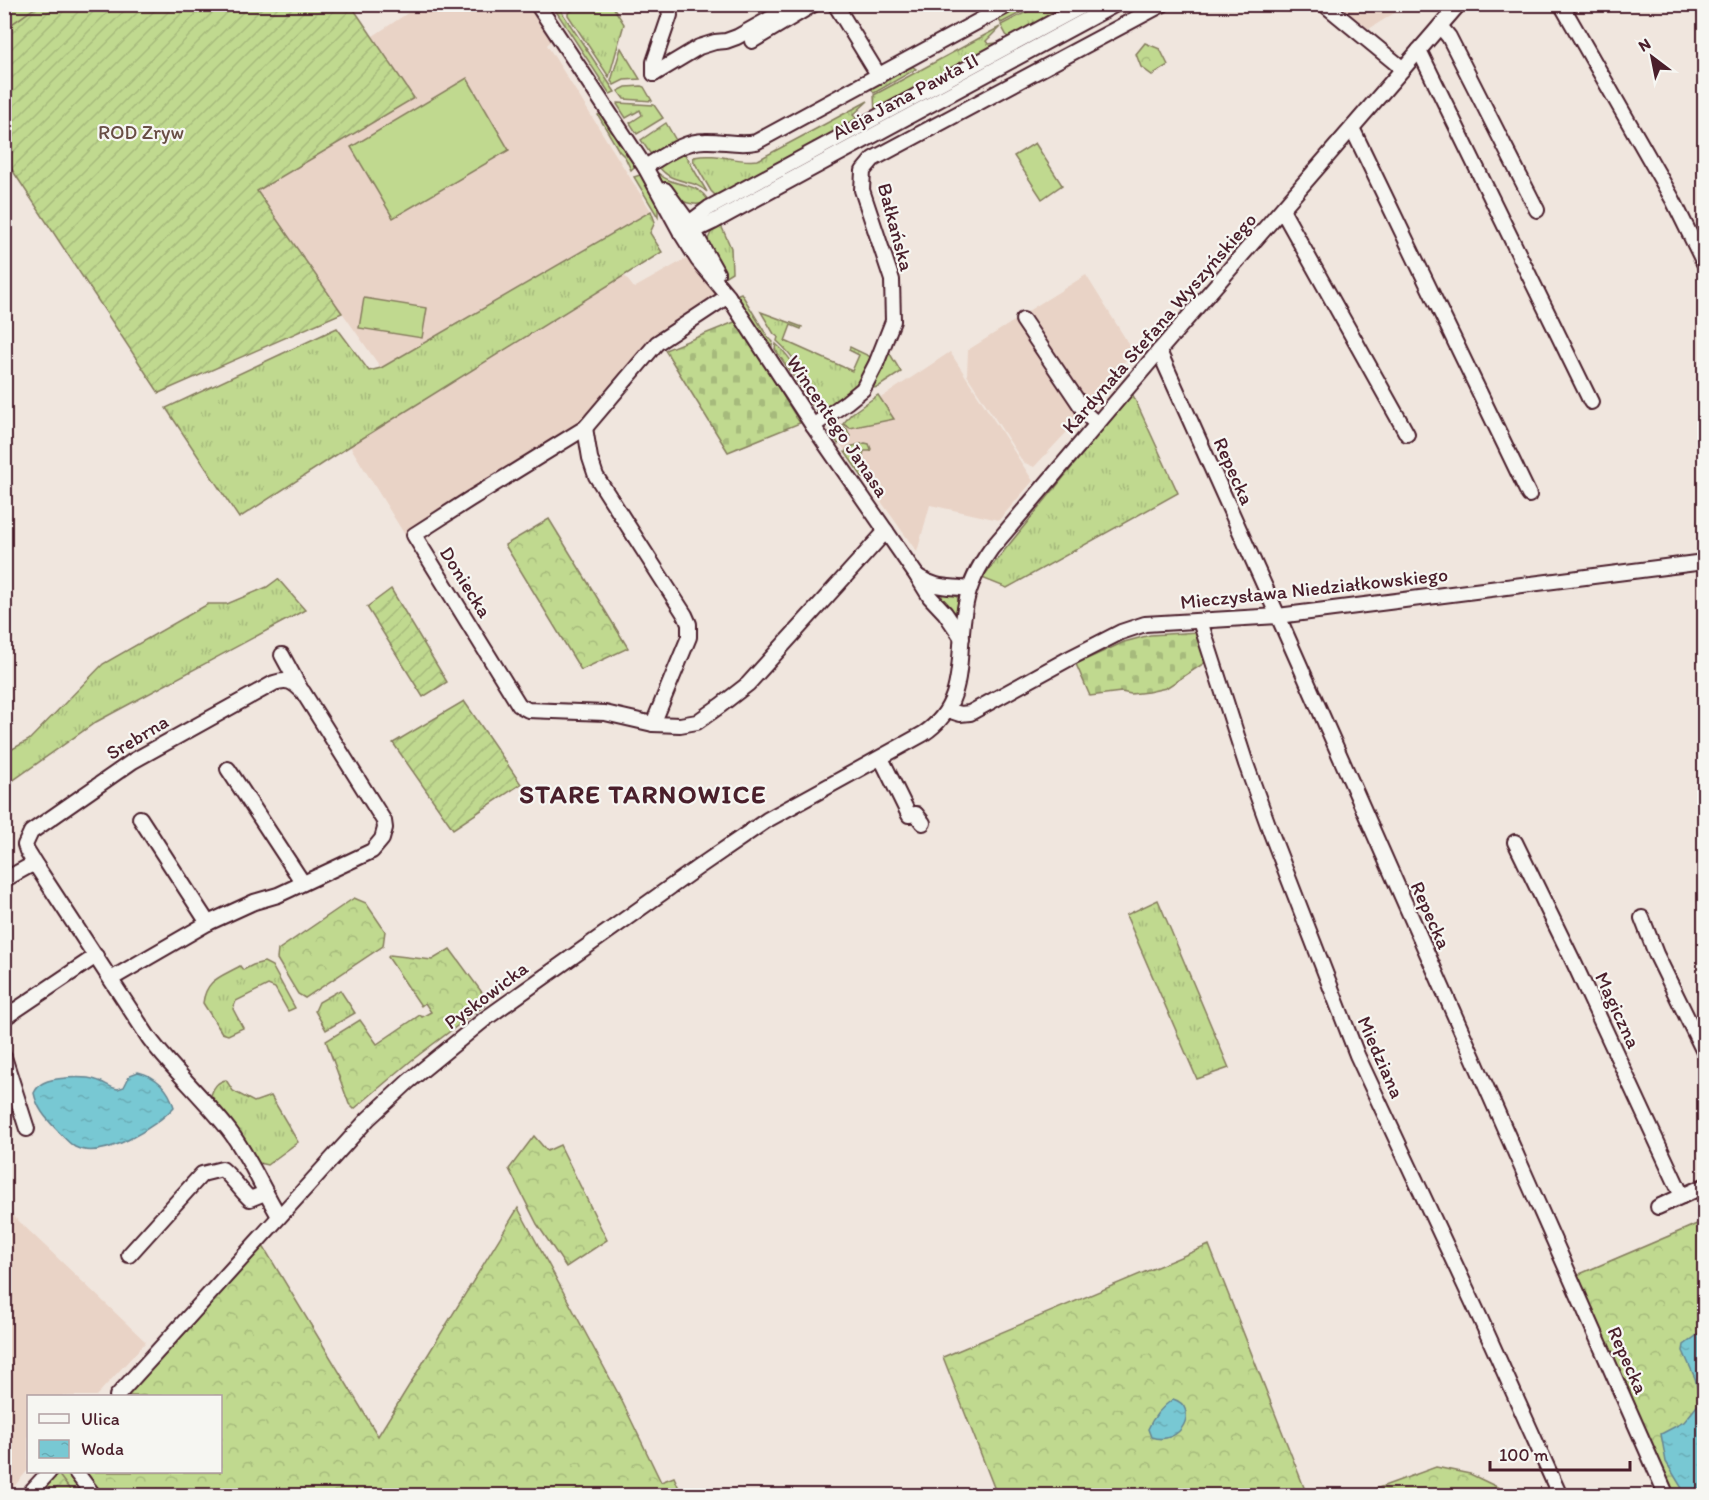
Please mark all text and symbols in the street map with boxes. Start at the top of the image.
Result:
north arrow [1622,27,1682,87]
text: N [1635,34,1654,56]
street label: Aleja Jana Pawła II [828,47,982,145]
park label: ROD Zryw [98,120,184,144]
street label: Bałkańska [873,180,919,274]
street label: Kardynała Stefana Wyszyńskiego [1057,208,1261,438]
street label: Wincentego Janasa [782,350,895,502]
street label: Repecka [1209,434,1260,509]
street label: Doniecka [435,542,498,623]
street label: Mieczysława Niedziałkowskiego [1179,562,1449,614]
street label: Srebrna [102,709,173,765]
district label: STARE TARNOWICE [519,778,767,810]
street label: Repecka [1406,878,1457,953]
street label: Pyskowicka [439,955,533,1034]
street label: Magiczna [1590,968,1646,1053]
street label: Miedziana [1352,1012,1410,1102]
street label: Repecka [1603,1323,1654,1398]
legend [27,1395,222,1473]
text: Ulica [81,1408,120,1430]
scale bar [1490,1434,1630,1472]
text: Woda [81,1438,124,1460]
text: 100 m [1499,1444,1549,1466]

